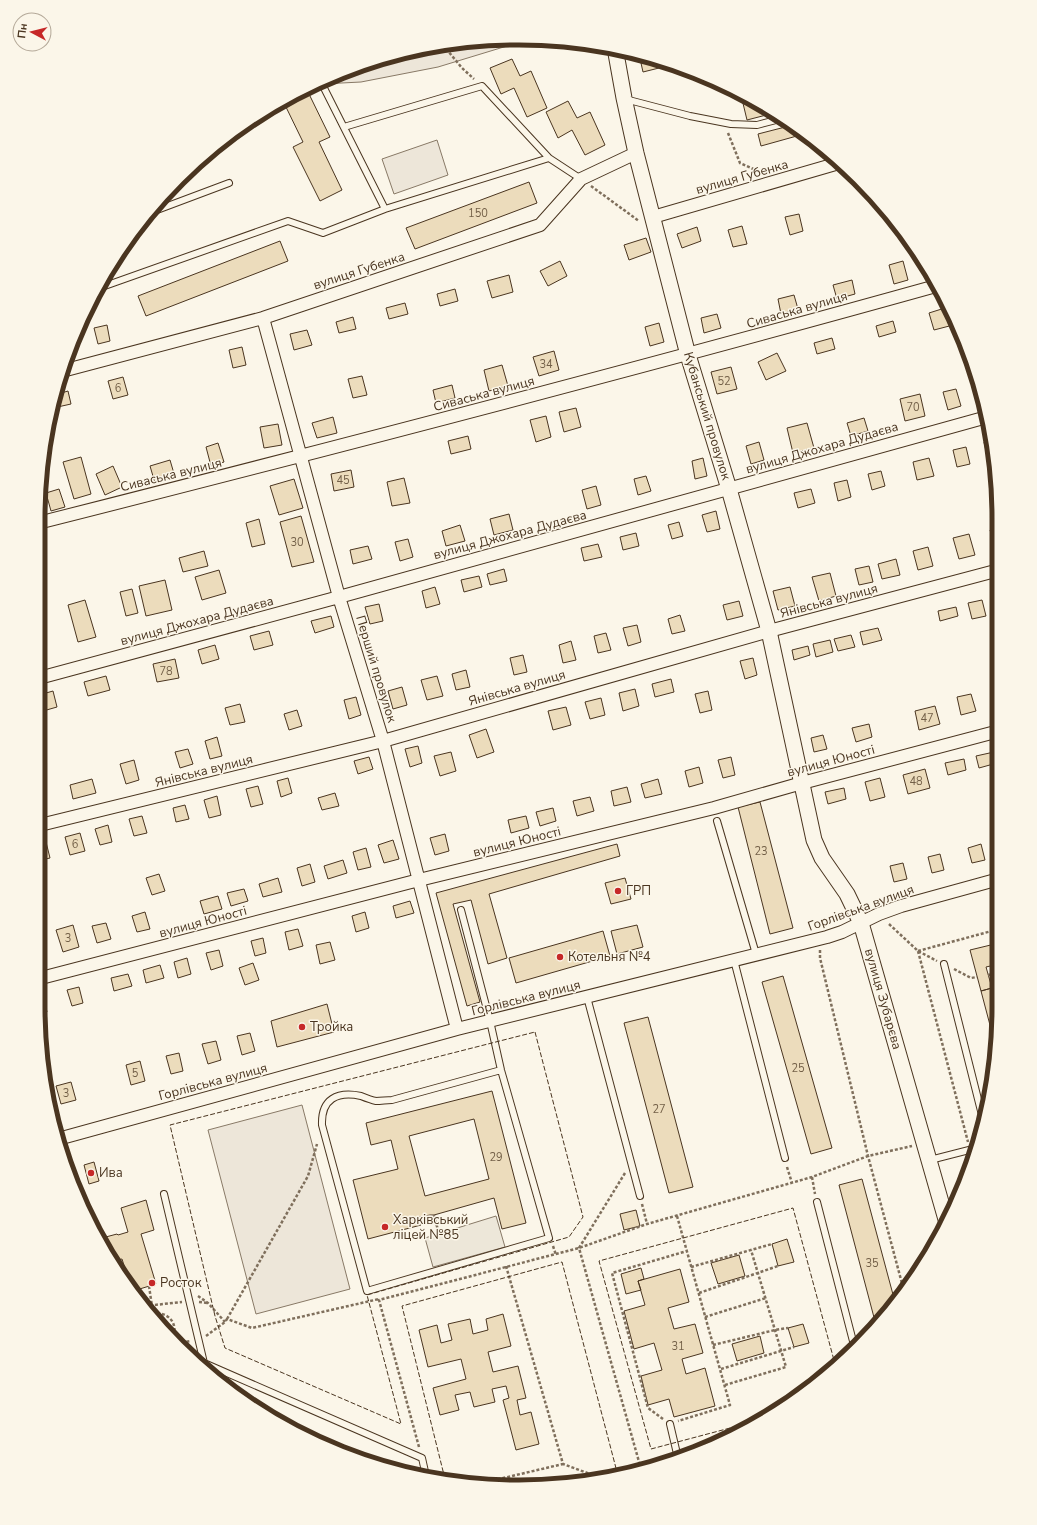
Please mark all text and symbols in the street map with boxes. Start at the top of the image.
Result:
north arrow [12,12,52,52]
text: Пн [14,22,31,39]
street label: вулиця Губенка [694,155,790,199]
house number: 150 [468,206,488,221]
street label: вулиця Губенка [311,248,407,294]
street label: Сиваська вулиця [744,287,850,333]
street label: Кубанський провулок [679,350,735,482]
house number: 34 [539,357,553,372]
street label: Сиваська вулиця [431,372,537,416]
house number: 52 [717,374,731,389]
house number: 6 [115,381,122,396]
house number: 70 [906,400,920,415]
street label: вулиця Джохара Дудаєва [744,418,900,478]
street label: Сиваська вулиця [118,454,224,496]
house number: 45 [336,473,350,488]
street label: вулиця Джохара Дудаєва [431,506,589,564]
house number: 30 [290,535,304,550]
street label: Янівська вулиця [778,579,880,623]
street label: вулиця Джохара Дудаєва [118,592,276,650]
street label: Перший провулок [351,613,401,725]
house number: 78 [159,664,173,679]
street label: Янівська вулиця [466,666,568,710]
house number: 47 [920,711,934,726]
street label: вулиця Юності [785,741,877,781]
street label: Янівська вулиця [153,750,255,792]
house number: 48 [909,774,923,789]
street label: вулиця Юності [471,822,563,862]
house number: 6 [72,837,79,852]
house number: 23 [754,844,768,859]
street label: Горлівська вулиця [805,880,917,936]
place label: ГРП [626,882,651,900]
marker: ГРП [613,886,623,896]
street label: вулиця Юності [157,902,249,942]
house number: 3 [65,931,71,946]
street label: вулиця Зубарєва [860,946,906,1052]
place label: Котельня №4 [568,948,651,966]
marker: Котельня №4 [555,952,565,962]
street label: Горлівська вулиця [470,976,582,1020]
place label: Тройка [310,1018,353,1036]
marker: Тройка [297,1022,307,1032]
street label: Горлівська вулиця [157,1059,269,1105]
house number: 25 [791,1061,805,1076]
house number: 5 [132,1066,139,1081]
house number: 3 [63,1086,69,1101]
house number: 27 [652,1102,666,1117]
house number: 29 [489,1150,503,1165]
place label: Ива [99,1164,123,1182]
marker: Ива [86,1168,96,1178]
place label: Харківський ліцей №85 [393,1211,468,1244]
marker: Харківський ліцей №85 [380,1222,390,1232]
house number: 35 [865,1256,879,1271]
place label: Росток [160,1274,202,1292]
marker: Росток [147,1278,157,1288]
house number: 31 [671,1339,685,1354]

